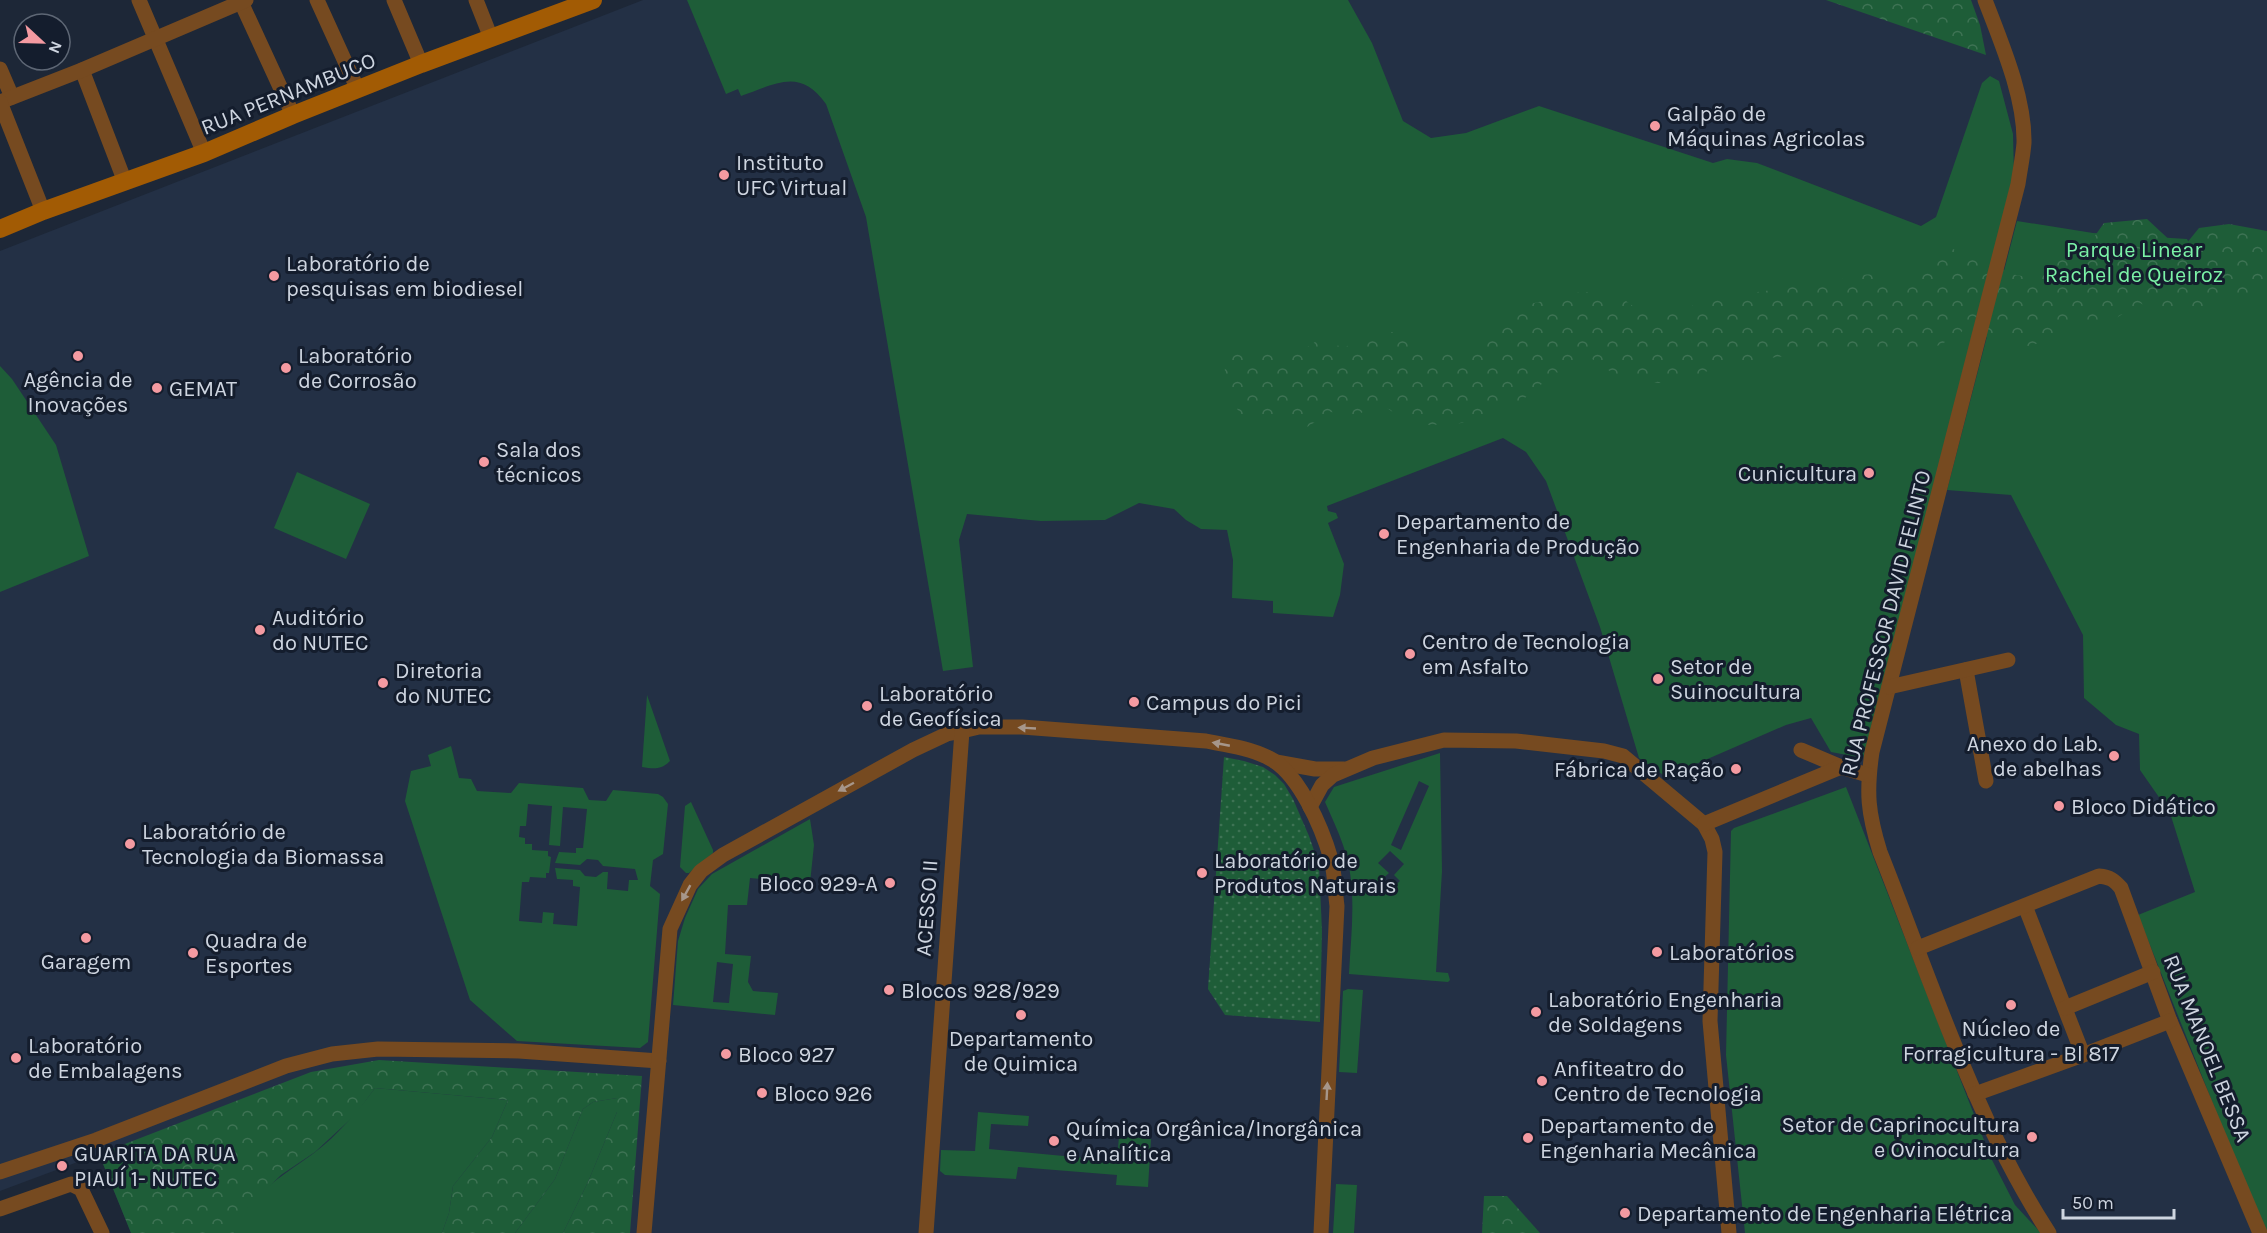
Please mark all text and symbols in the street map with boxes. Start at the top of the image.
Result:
north arrow [12,12,72,72]
text: N [44,39,66,56]
street label: RUA PERNAMBUCO [197,47,379,141]
place label: Galpão de Máquinas Agricolas [1667,101,1865,152]
marker: Galpão de Máquinas Agricolas [1648,119,1662,133]
place label: Instituto UFC Virtual [736,150,847,201]
marker: Instituto UFC Virtual [717,168,731,182]
park label: Parque Linear Rachel de Queiroz [2045,237,2223,288]
place label: Laboratório de pesquisas em biodiesel [286,251,524,302]
marker: Laboratório de pesquisas em biodiesel [267,269,281,283]
place label: Laboratório de Corrosão [298,343,417,394]
marker: Agência de Inovações [71,349,85,363]
marker: Laboratório de Corrosão [279,361,293,375]
place label: Agência de Inovações [23,367,133,418]
place label: GEMAT [169,376,237,402]
marker: GEMAT [150,381,164,395]
place label: Sala dos técnicos [496,437,582,488]
marker: Sala dos técnicos [477,455,491,469]
place label: Cunicultura [1738,461,1857,487]
marker: Cunicultura [1862,466,1876,480]
street label: RUA PROFESSOR DAVID FELINTO [1835,468,1937,779]
place label: Departamento de Engenharia de Produção [1396,509,1639,560]
marker: Departamento de Engenharia de Produção [1377,527,1391,541]
place label: Auditório do NUTEC [272,605,369,656]
marker: Auditório do NUTEC [253,623,267,637]
place label: Centro de Tecnologia em Asfalto [1422,629,1630,680]
marker: Centro de Tecnologia em Asfalto [1403,647,1417,661]
place label: Setor de Suinocultura [1670,654,1801,705]
place label: Diretoria do NUTEC [395,658,492,709]
marker: Setor de Suinocultura [1651,672,1665,686]
marker: Diretoria do NUTEC [376,676,390,690]
place label: Laboratório de Geofísica [879,681,1002,732]
place label: Campus do Pici [1146,690,1302,716]
marker: Campus do Pici [1127,695,1141,709]
marker: Laboratório de Geofísica [860,699,874,713]
one-way arrow [1018,723,1037,732]
place label: Anexo do Lab. de abelhas [1967,731,2102,782]
one-way arrow [1212,739,1231,748]
marker: Anexo do Lab. de abelhas [2107,749,2121,763]
place label: Fábrica de Ração [1554,757,1724,783]
marker: Fábrica de Ração [1729,762,1743,776]
one-way arrow [837,782,854,792]
place label: Bloco Didático [2071,794,2216,820]
marker: Bloco Didático [2052,799,2066,813]
place label: Laboratório de Tecnologia da Biomassa [142,819,384,870]
marker: Laboratório de Tecnologia da Biomassa [123,837,137,851]
place label: Laboratório de Produtos Naturais [1214,848,1397,899]
street label: ACESSO II [911,859,943,957]
marker: Laboratório de Produtos Naturais [1195,866,1209,880]
place label: Bloco 929-A [759,871,878,897]
marker: Bloco 929-A [883,876,897,890]
one-way arrow [681,885,691,902]
place label: Quadra de Esportes [205,928,307,979]
marker: Garagem [79,931,93,945]
place label: Laboratórios [1669,940,1795,966]
marker: Laboratórios [1650,945,1664,959]
marker: Quadra de Esportes [186,946,200,960]
place label: Garagem [41,949,131,975]
street label: RUA MANOEL BESSA [2158,951,2257,1146]
place label: Blocos 928/929 [901,978,1060,1004]
marker: Blocos 928/929 [882,983,896,997]
place label: Laboratório Engenharia de Soldagens [1548,987,1782,1038]
marker: Núcleo de Forragicultura - Bl 817 [2004,998,2018,1012]
marker: Laboratório Engenharia de Soldagens [1529,1005,1543,1019]
marker: Departamento de Quimica [1014,1008,1028,1022]
place label: Núcleo de Forragicultura - Bl 817 [1903,1016,2119,1067]
place label: Departamento de Quimica [949,1026,1093,1077]
place label: Laboratório de Embalagens [28,1033,182,1084]
place label: Bloco 927 [738,1042,834,1068]
marker: Bloco 927 [719,1047,733,1061]
marker: Laboratório de Embalagens [9,1051,23,1065]
place label: Anfiteatro do Centro de Tecnologia [1554,1056,1762,1107]
marker: Anfiteatro do Centro de Tecnologia [1535,1074,1549,1088]
place label: Bloco 926 [774,1081,873,1107]
one-way arrow [1323,1081,1332,1100]
marker: Bloco 926 [755,1086,769,1100]
place label: Setor de Caprinocultura e Ovinocultura [1782,1112,2020,1163]
place label: Departamento de Engenharia Mecânica [1540,1113,1757,1164]
place label: Química Orgânica/Inorgânica e Analítica [1066,1116,1362,1167]
marker: Setor de Caprinocultura e Ovinocultura [2025,1130,2039,1144]
marker: Departamento de Engenharia Mecânica [1521,1131,1535,1145]
marker: Química Orgânica/Inorgânica e Analítica [1047,1134,1061,1148]
place label: GUARITA DA RUA PIAUÍ 1- NUTEC [74,1141,236,1192]
marker: GUARITA DA RUA PIAUÍ 1- NUTEC [55,1159,69,1173]
scale bar [2063,1182,2174,1220]
text: 50 m [2072,1192,2114,1214]
place label: Departamento de Engenharia Elétrica [1637,1201,2012,1227]
marker: Departamento de Engenharia Elétrica [1618,1206,1632,1220]

